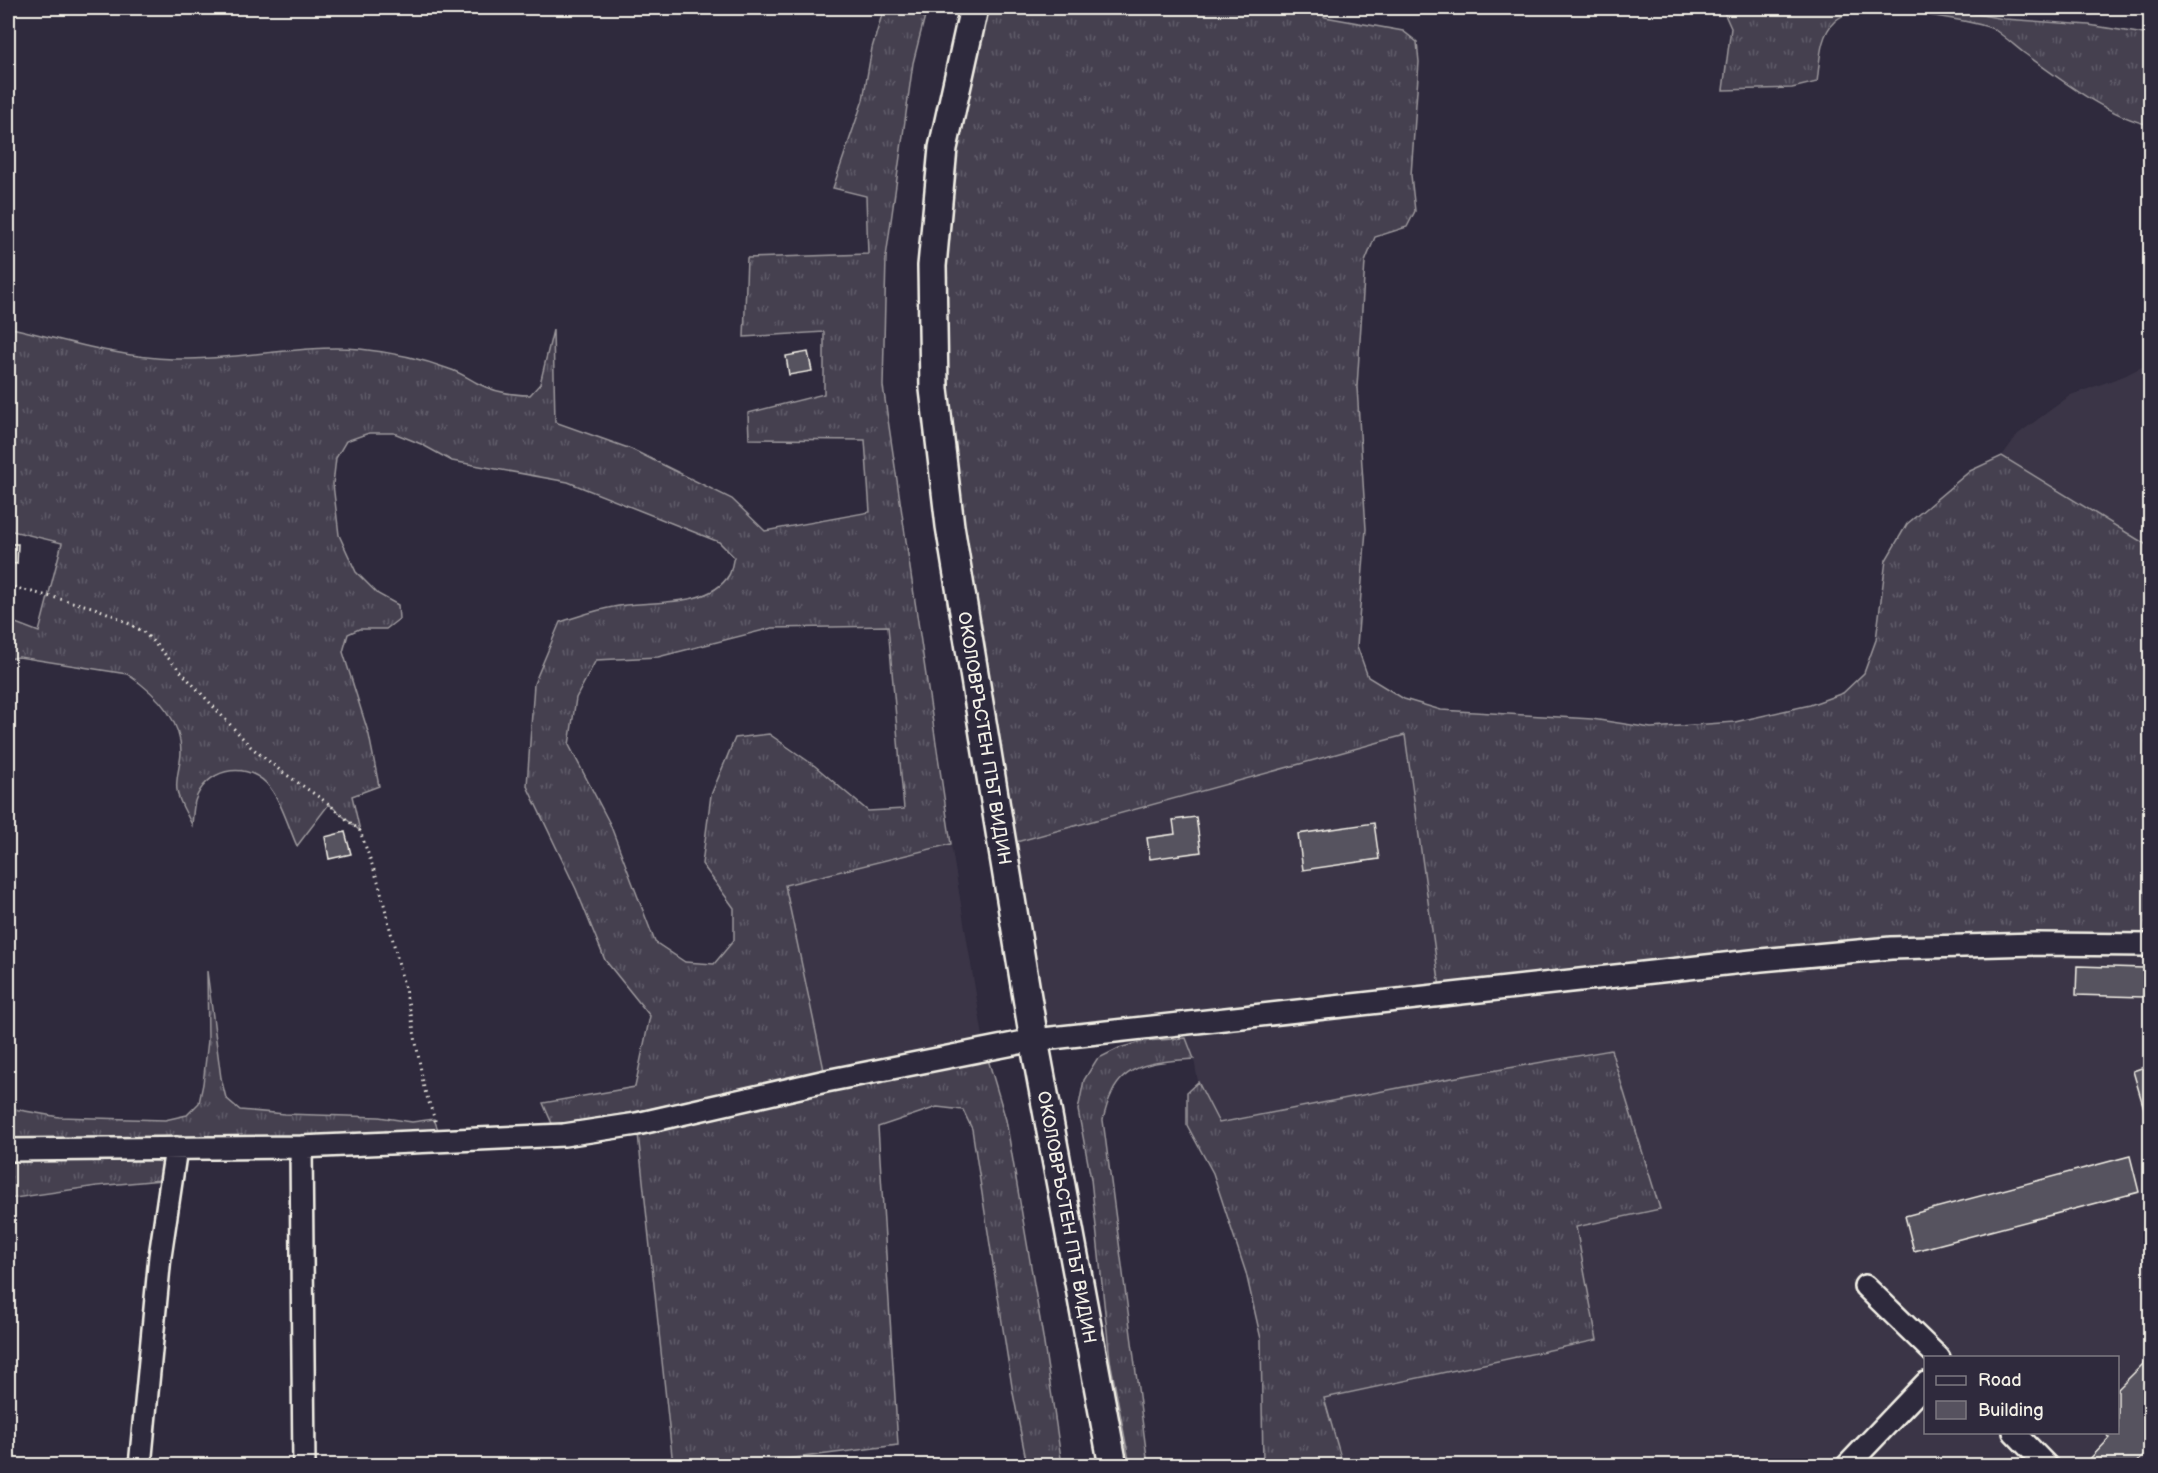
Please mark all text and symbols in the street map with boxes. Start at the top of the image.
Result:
street label: ОКОЛОВРЪСТЕН ПЪТ ВИДИН [953,610,1015,867]
street label: ОКОЛОВРЪСТЕН ПЪТ ВИДИН [1033,1089,1100,1345]
legend [1924,1356,2119,1434]
text: Road [1978,1370,2022,1391]
text: Building [1978,1400,2044,1421]

